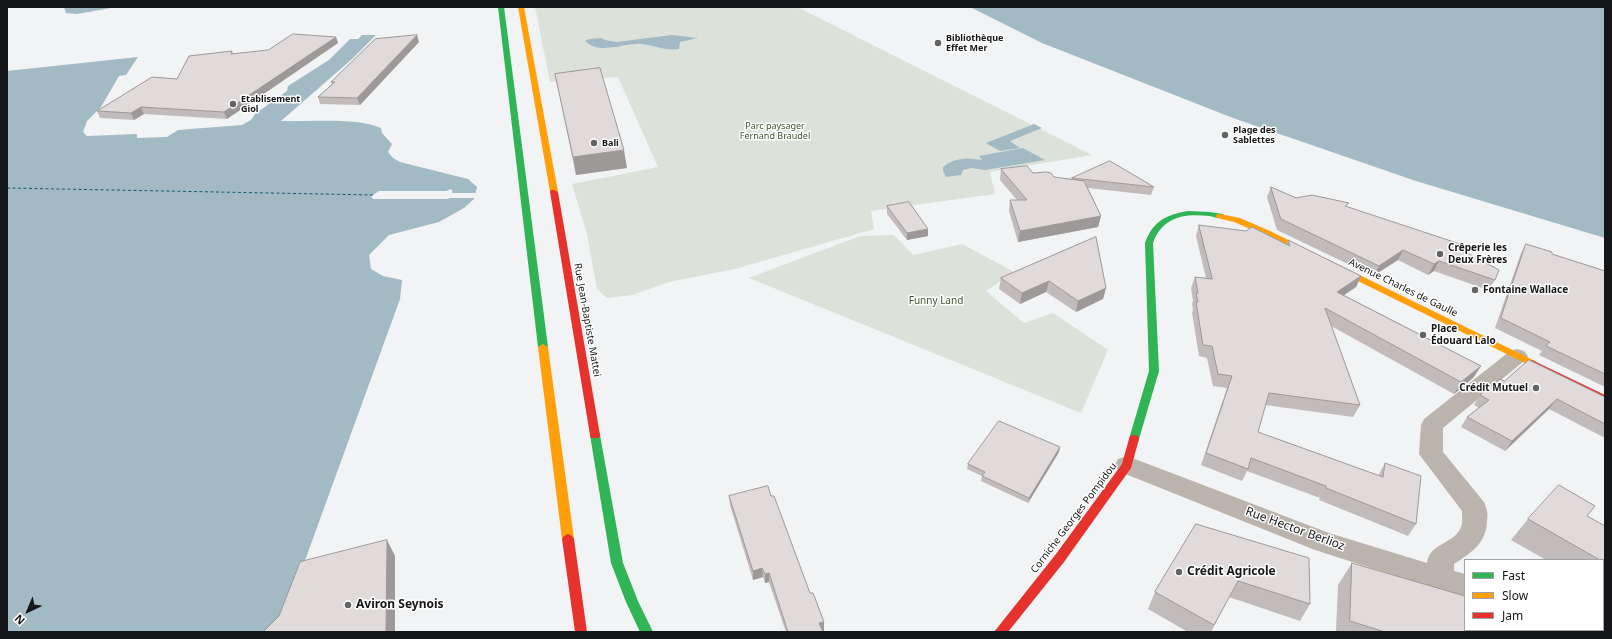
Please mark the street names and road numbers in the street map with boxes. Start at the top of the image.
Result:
street label: Avenue Charles de Gaulle [1347,256,1459,320]
street label: Rue Jean-Baptiste Mattei [571,262,603,378]
street label: Corniche Georges Pompidou [1029,460,1119,576]
street label: Rue Hector Berlioz [1244,504,1346,554]

